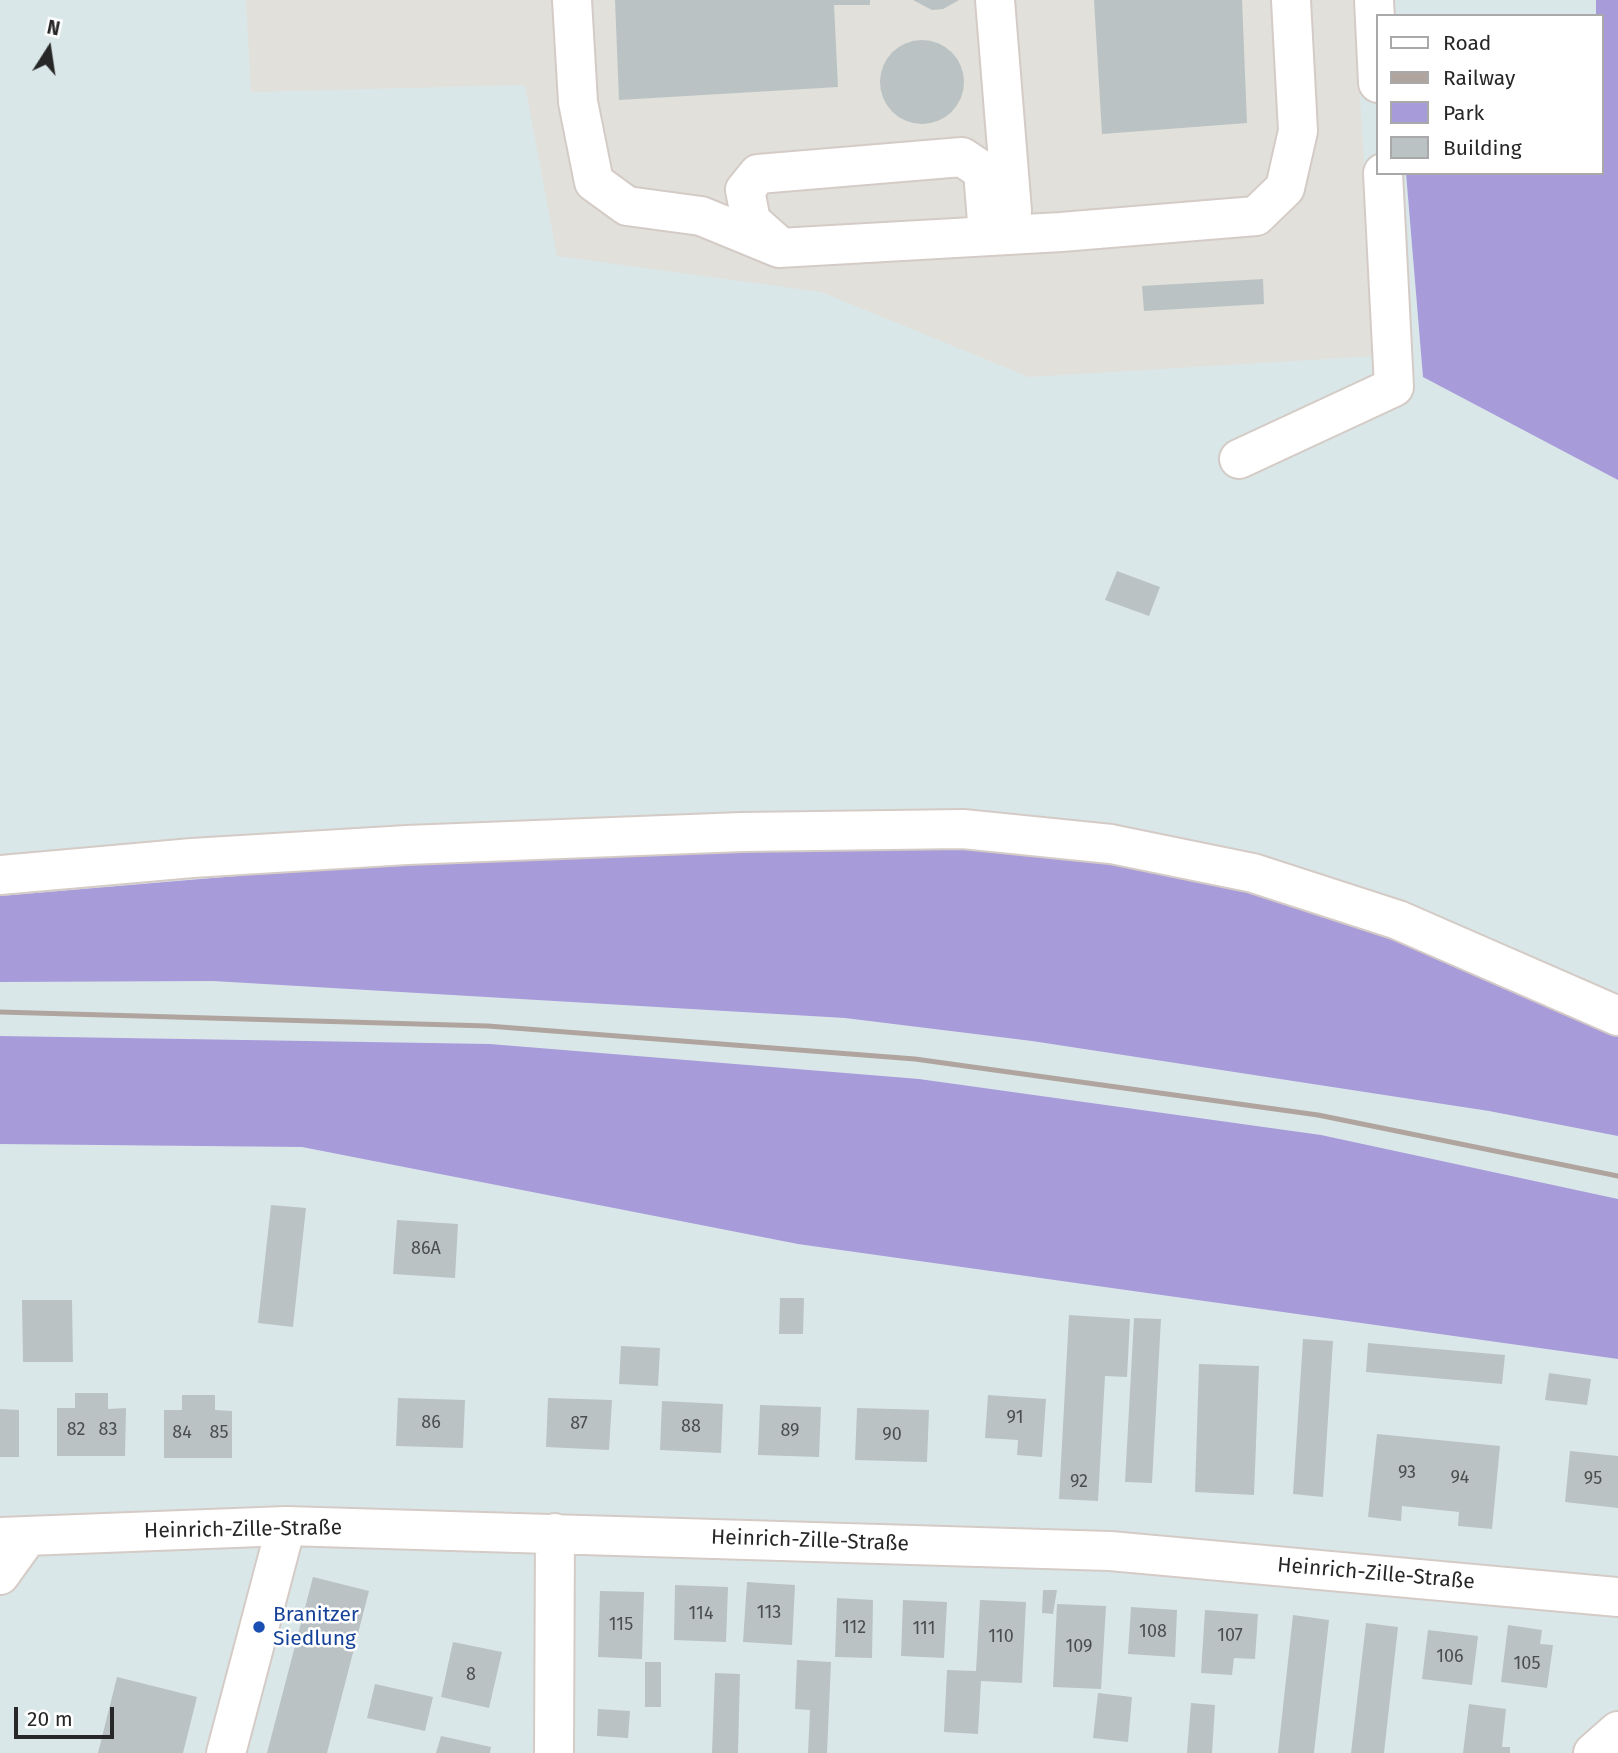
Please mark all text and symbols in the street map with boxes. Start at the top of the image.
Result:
north arrow [14,14,84,84]
legend [1376,14,1604,175]
text: N [45,15,62,41]
text: Road [1443,30,1491,56]
text: Railway [1443,65,1515,91]
text: Park [1443,100,1484,126]
text: Building [1443,135,1522,161]
house number: 86A [411,1238,441,1260]
house number: 91 [1007,1407,1023,1429]
house number: 86 [421,1412,441,1434]
house number: 87 [570,1413,588,1435]
house number: 88 [681,1416,701,1438]
house number: 82 [67,1419,85,1441]
house number: 83 [99,1419,117,1441]
house number: 89 [780,1420,800,1442]
house number: 84 [172,1422,192,1444]
house number: 85 [210,1422,228,1444]
house number: 90 [882,1424,902,1446]
house number: 93 [1398,1462,1416,1484]
house number: 94 [1451,1467,1469,1489]
house number: 95 [1584,1468,1602,1490]
house number: 92 [1070,1471,1088,1493]
street label: Heinrich-Zille-Straße [144,1516,342,1544]
street label: Heinrich-Zille-Straße [711,1525,909,1557]
street label: Heinrich-Zille-Straße [1276,1553,1476,1595]
place label: Branitzer Siedlung [273,1602,359,1652]
house number: 113 [757,1602,781,1624]
house number: 114 [689,1603,713,1625]
house number: 115 [609,1614,633,1636]
house number: 112 [842,1617,866,1639]
house number: 111 [913,1618,935,1640]
marker: Branitzer Siedlung [251,1619,267,1635]
house number: 108 [1139,1621,1167,1643]
house number: 107 [1217,1625,1243,1647]
house number: 110 [988,1626,1014,1648]
house number: 109 [1065,1636,1093,1658]
house number: 106 [1436,1646,1464,1668]
house number: 105 [1514,1653,1540,1675]
house number: 8 [466,1664,476,1686]
scale bar [18,1694,117,1738]
text: 20 m [27,1706,73,1732]

